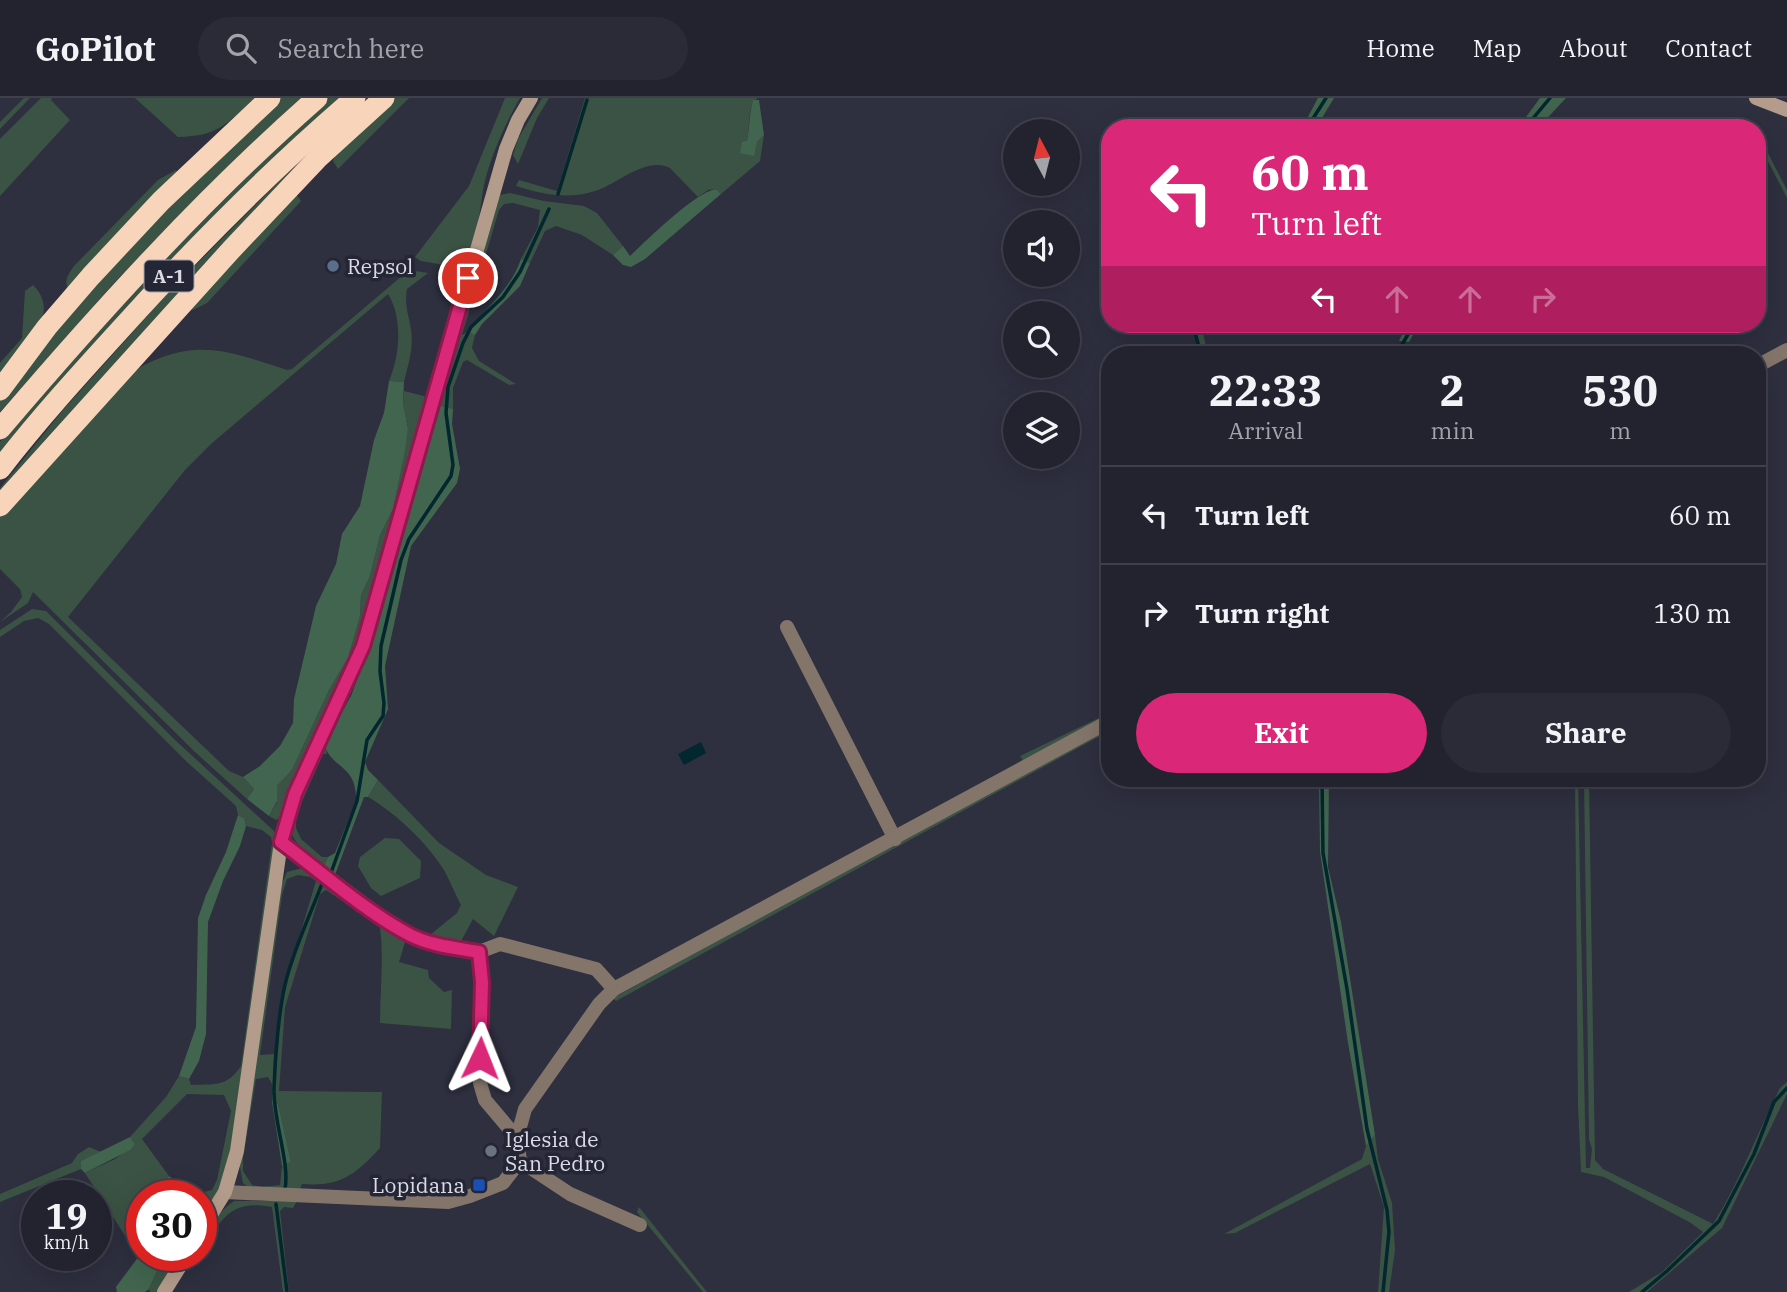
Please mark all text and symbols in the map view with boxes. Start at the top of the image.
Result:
search box [198,17,688,80]
text: GoPilot [35,27,156,70]
icon: search [222,29,260,67]
text: Search here [278,31,424,65]
text: Home [1367,32,1435,64]
text: Map [1473,32,1521,64]
text: About [1559,32,1627,64]
text: Contact [1665,32,1752,64]
north arrow [1003,119,1080,196]
map controls [1003,119,1080,469]
text: 60 m [1251,140,1369,203]
icon: left [1136,147,1227,238]
text: Turn left [1251,202,1382,244]
button: sound [1003,210,1080,287]
pin [438,248,498,308]
place label: Repsol [347,252,413,280]
marker: Repsol [325,258,341,274]
icon: arrive [449,259,487,297]
road number: A-1 [144,260,194,292]
icon: left [1305,280,1343,318]
icon: ahead [1378,280,1416,318]
icon: ahead [1451,280,1489,318]
icon: right [1524,280,1562,318]
button: search [1003,301,1080,378]
text: 22:33 [1209,363,1323,418]
text: 2 [1440,363,1465,418]
text: 530 [1582,363,1658,418]
button: layers [1003,392,1080,469]
text: Arrival [1228,415,1303,445]
text: min [1431,415,1474,445]
text: m [1609,415,1631,445]
icon: left [1136,496,1174,534]
text: Turn left [1195,498,1309,532]
text: 60 m [1669,498,1731,532]
icon: right [1136,594,1174,632]
text: Turn right [1195,596,1329,630]
text: 130 m [1653,596,1731,630]
button: Exit [1136,693,1427,773]
button: Share [1441,693,1731,773]
position arrow [443,1021,517,1095]
place label: Iglesia de San Pedro [505,1125,605,1177]
marker: Iglesia de San Pedro [483,1143,499,1159]
place label: Lopidana [372,1171,465,1199]
marker: Lopidana [471,1177,487,1193]
speed limit sign: 30 [126,1180,217,1271]
text: 19 [45,1193,88,1239]
text: km/h [44,1231,89,1254]

